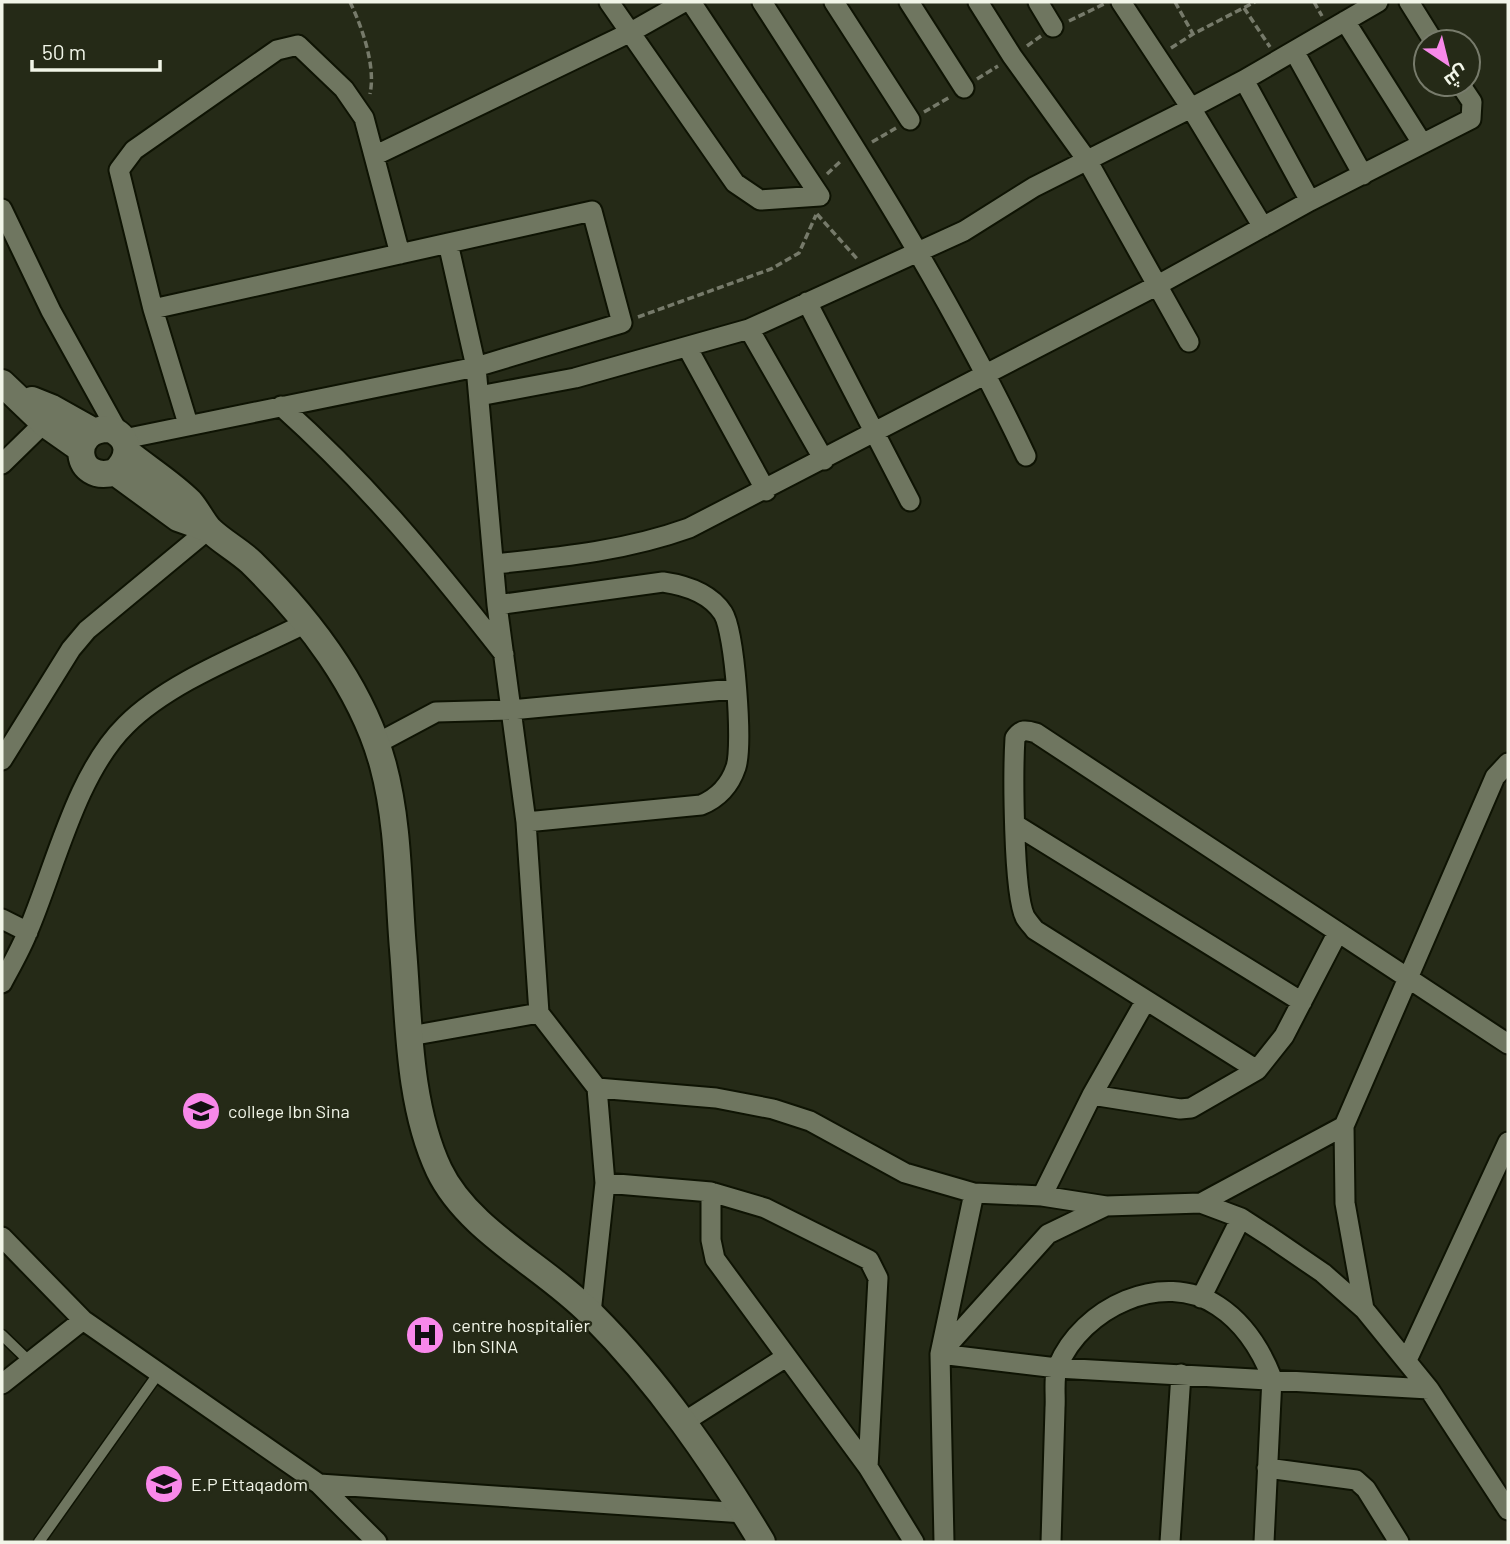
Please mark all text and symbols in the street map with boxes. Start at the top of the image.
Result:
scale bar [32,28,159,72]
north arrow [1412,28,1482,98]
text: 50 m [42,39,86,64]
text: ش [1440,60,1474,94]
school or university icon: college Ibn Sina [180,1090,222,1132]
place label: college Ibn Sina [228,1100,350,1122]
hospital icon: centre hospitalier Ibn SINA [404,1314,446,1356]
place label: centre hospitalier Ibn SINA [452,1314,590,1357]
school or university icon: E.P Ettaqadom [143,1463,185,1505]
place label: E.P Ettaqadom [191,1473,308,1495]

